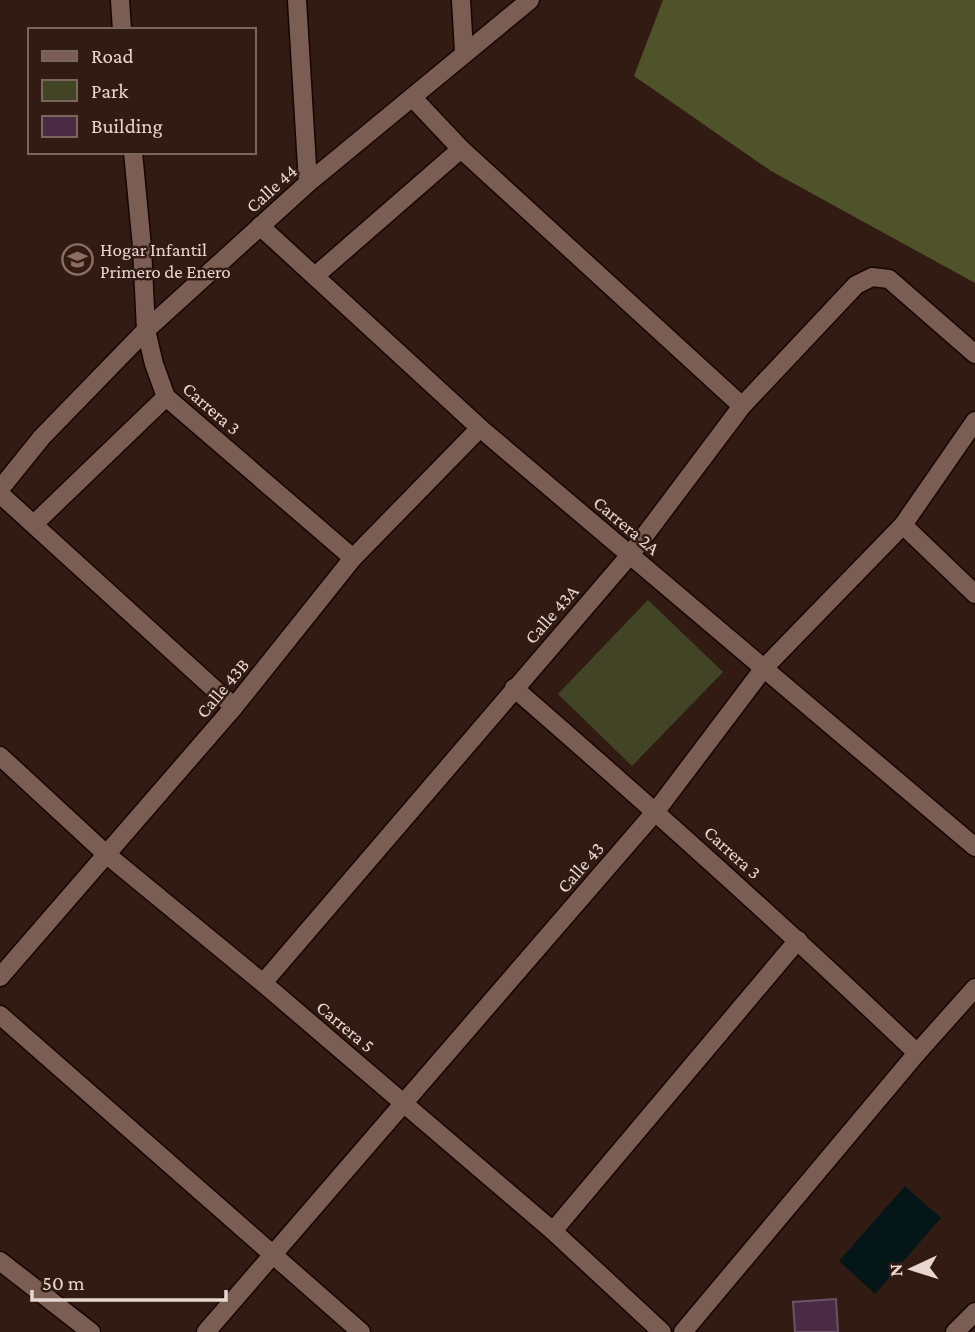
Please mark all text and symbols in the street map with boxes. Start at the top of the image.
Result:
legend [28,28,256,154]
text: Road [91,44,134,68]
text: Park [91,79,128,103]
text: Building [91,114,163,138]
street label: Calle 44 [242,160,301,217]
place label: Hogar Infantil Primero de Enero [100,239,231,282]
school or university icon: Hogar Infantil Primero de Enero [60,243,94,277]
street label: Carrera 3 [179,378,245,439]
street label: Carrera 2A [589,492,664,559]
street label: Calle 43A [520,581,583,648]
street label: Calle 43B [192,654,253,722]
street label: Carrera 3 [700,821,765,883]
street label: Calle 43 [553,838,608,897]
street label: Carrera 5 [312,996,379,1057]
north arrow [877,1234,947,1304]
scale bar [32,1258,226,1302]
text: N [885,1263,906,1277]
text: 50 m [42,1271,85,1295]

